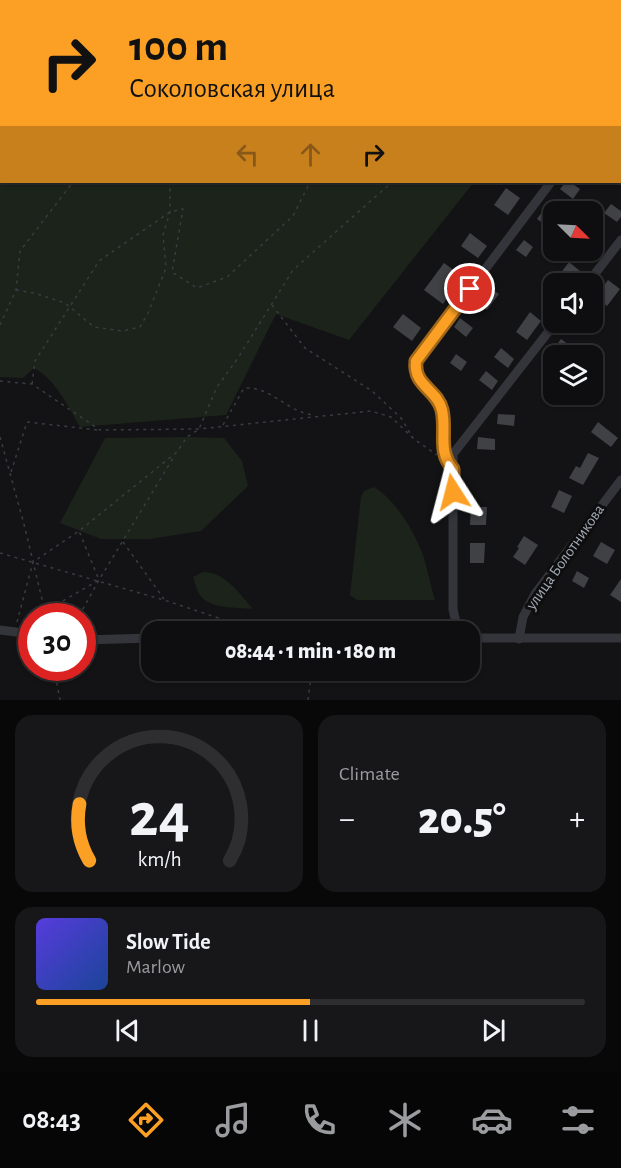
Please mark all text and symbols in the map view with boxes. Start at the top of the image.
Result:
icon: right [30,24,108,102]
text: 100 m [129,26,228,68]
text: Соколовская улица [129,75,335,102]
icon: left [231,138,264,171]
icon: ahead [294,138,327,171]
icon: right [357,138,390,171]
north arrow [543,201,603,261]
map controls [543,201,603,405]
pin [444,263,495,314]
icon: arrive [453,272,486,305]
button: sound [543,273,603,333]
button: layers [543,345,603,405]
position arrow [421,460,485,524]
street label: улица Болотникова [522,501,608,614]
speed limit sign: 30 [18,603,96,681]
text: 08:44 · 1 min · 180 m [225,640,396,662]
text: Climate [339,764,400,784]
text: 24 [129,785,189,847]
text: 20.5° [418,797,506,842]
text: − [339,803,355,836]
text: + [569,803,585,836]
text: km/h [137,849,181,870]
text: Slow Tide [126,931,211,953]
text: Marlow [126,957,185,977]
icon: previous [111,1014,144,1047]
icon: pause [294,1014,327,1047]
icon: next [477,1014,510,1047]
icon: directions [125,1099,167,1141]
icon: music [212,1099,254,1141]
icon: phone [298,1099,340,1141]
icon: climate [384,1099,426,1141]
icon: car [471,1099,513,1141]
icon: filters [557,1099,599,1141]
text: 08:43 [22,1106,81,1133]

